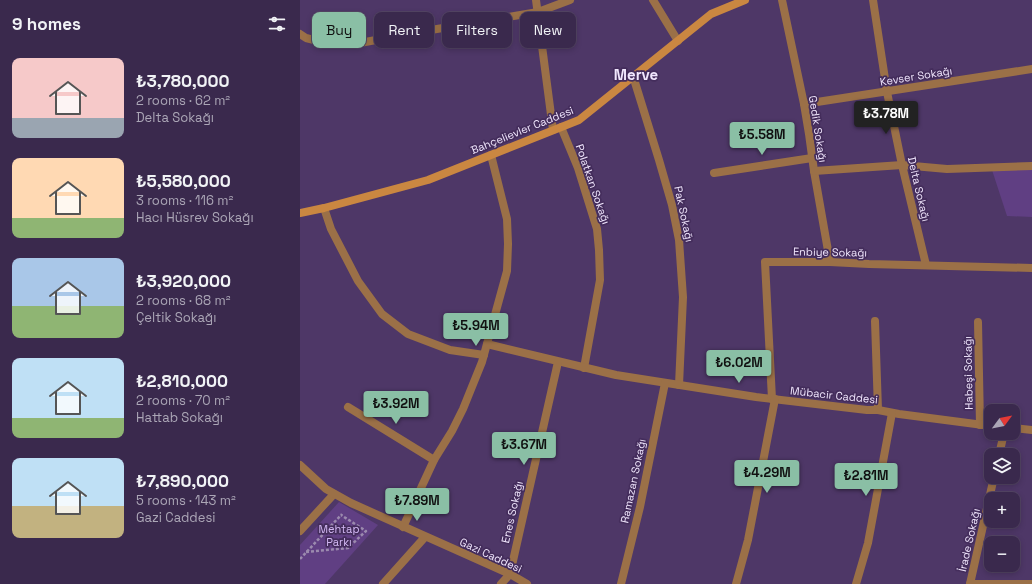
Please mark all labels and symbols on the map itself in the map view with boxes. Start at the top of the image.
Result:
street label: Kevser Sokağı [879,63,953,89]
district label: Merve [614,65,659,84]
street label: Gedik Sokağı [806,95,830,163]
pin: ₺3.78M [853,101,919,135]
street label: Bahçelievler Caddesi [469,103,576,157]
pin: ₺5.58M [729,122,795,156]
street label: Polatkan Sokağı [573,142,613,226]
street label: Delta Sokağı [905,155,933,223]
street label: Pak Sokağı [671,185,697,243]
street label: Enbiye Sokağı [793,244,867,260]
pin: ₺5.94M [443,313,509,347]
street label: Habeşi Sokağı [960,336,976,410]
pin: ₺6.02M [706,350,772,384]
street label: Mübacir Caddesi [789,383,879,407]
pin: ₺3.92M [363,391,429,425]
north arrow [984,404,1020,440]
pin: ₺3.67M [491,432,557,466]
street label: Ramazan Sokağı [617,438,649,524]
pin: ₺4.29M [734,460,800,494]
pin: ₺2.81M [833,463,899,497]
street label: Enes Sokağı [498,480,526,544]
pin: ₺7.89M [384,488,450,522]
street label: İrade Sokağı [955,507,983,573]
park label: Mehtap Parkı [318,522,360,549]
street label: Gazi Caddesi [458,534,525,576]

